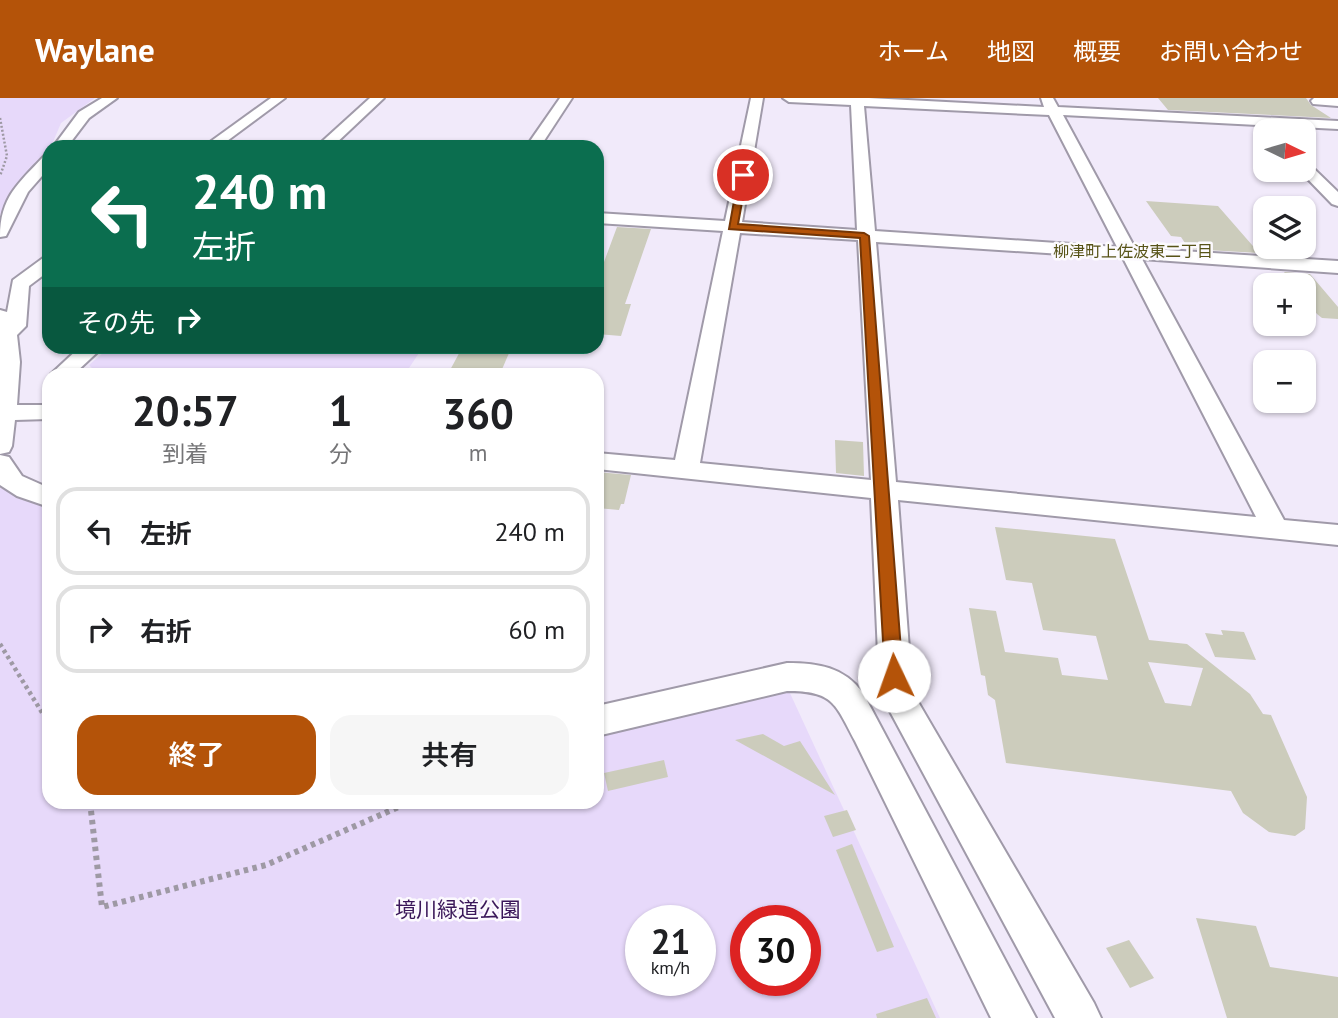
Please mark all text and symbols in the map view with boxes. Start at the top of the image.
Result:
text: Waylane [35,28,155,71]
text: ホーム [878,36,949,67]
text: 地図 [987,36,1035,67]
text: 概要 [1073,36,1121,67]
text: お問い合わせ [1159,36,1303,67]
north arrow [1253,119,1316,182]
map controls [1253,119,1316,413]
pin [713,145,773,205]
icon: arrive [724,156,762,194]
text: 240 m [192,159,327,223]
icon: left [77,168,168,259]
button: layers [1253,196,1316,259]
text: 左折 [192,225,256,267]
district label: 柳津町上佐波東二丁目 [1053,241,1213,261]
button: + [1253,273,1316,336]
icon: right [169,301,207,339]
text: その先 [77,306,155,339]
button: − [1253,350,1316,413]
text: 20:57 [132,383,239,438]
text: 1 [329,383,352,438]
text: 360 [442,386,514,441]
text: m [469,438,488,467]
text: 到着 [162,439,208,468]
text: 分 [329,439,352,468]
icon: left [81,512,119,550]
text: 240 m [494,515,565,548]
text: 左折 [140,517,192,550]
icon: right [81,610,119,648]
text: 60 m [509,613,565,646]
text: 右折 [140,615,192,648]
position arrow [857,639,931,713]
button: 終了 [77,715,316,795]
button: 共有 [330,715,569,795]
park label: 境川緑道公園 [395,896,521,923]
speed limit sign: 30 [730,905,821,996]
text: 21 [651,918,690,964]
text: km/h [651,956,690,979]

